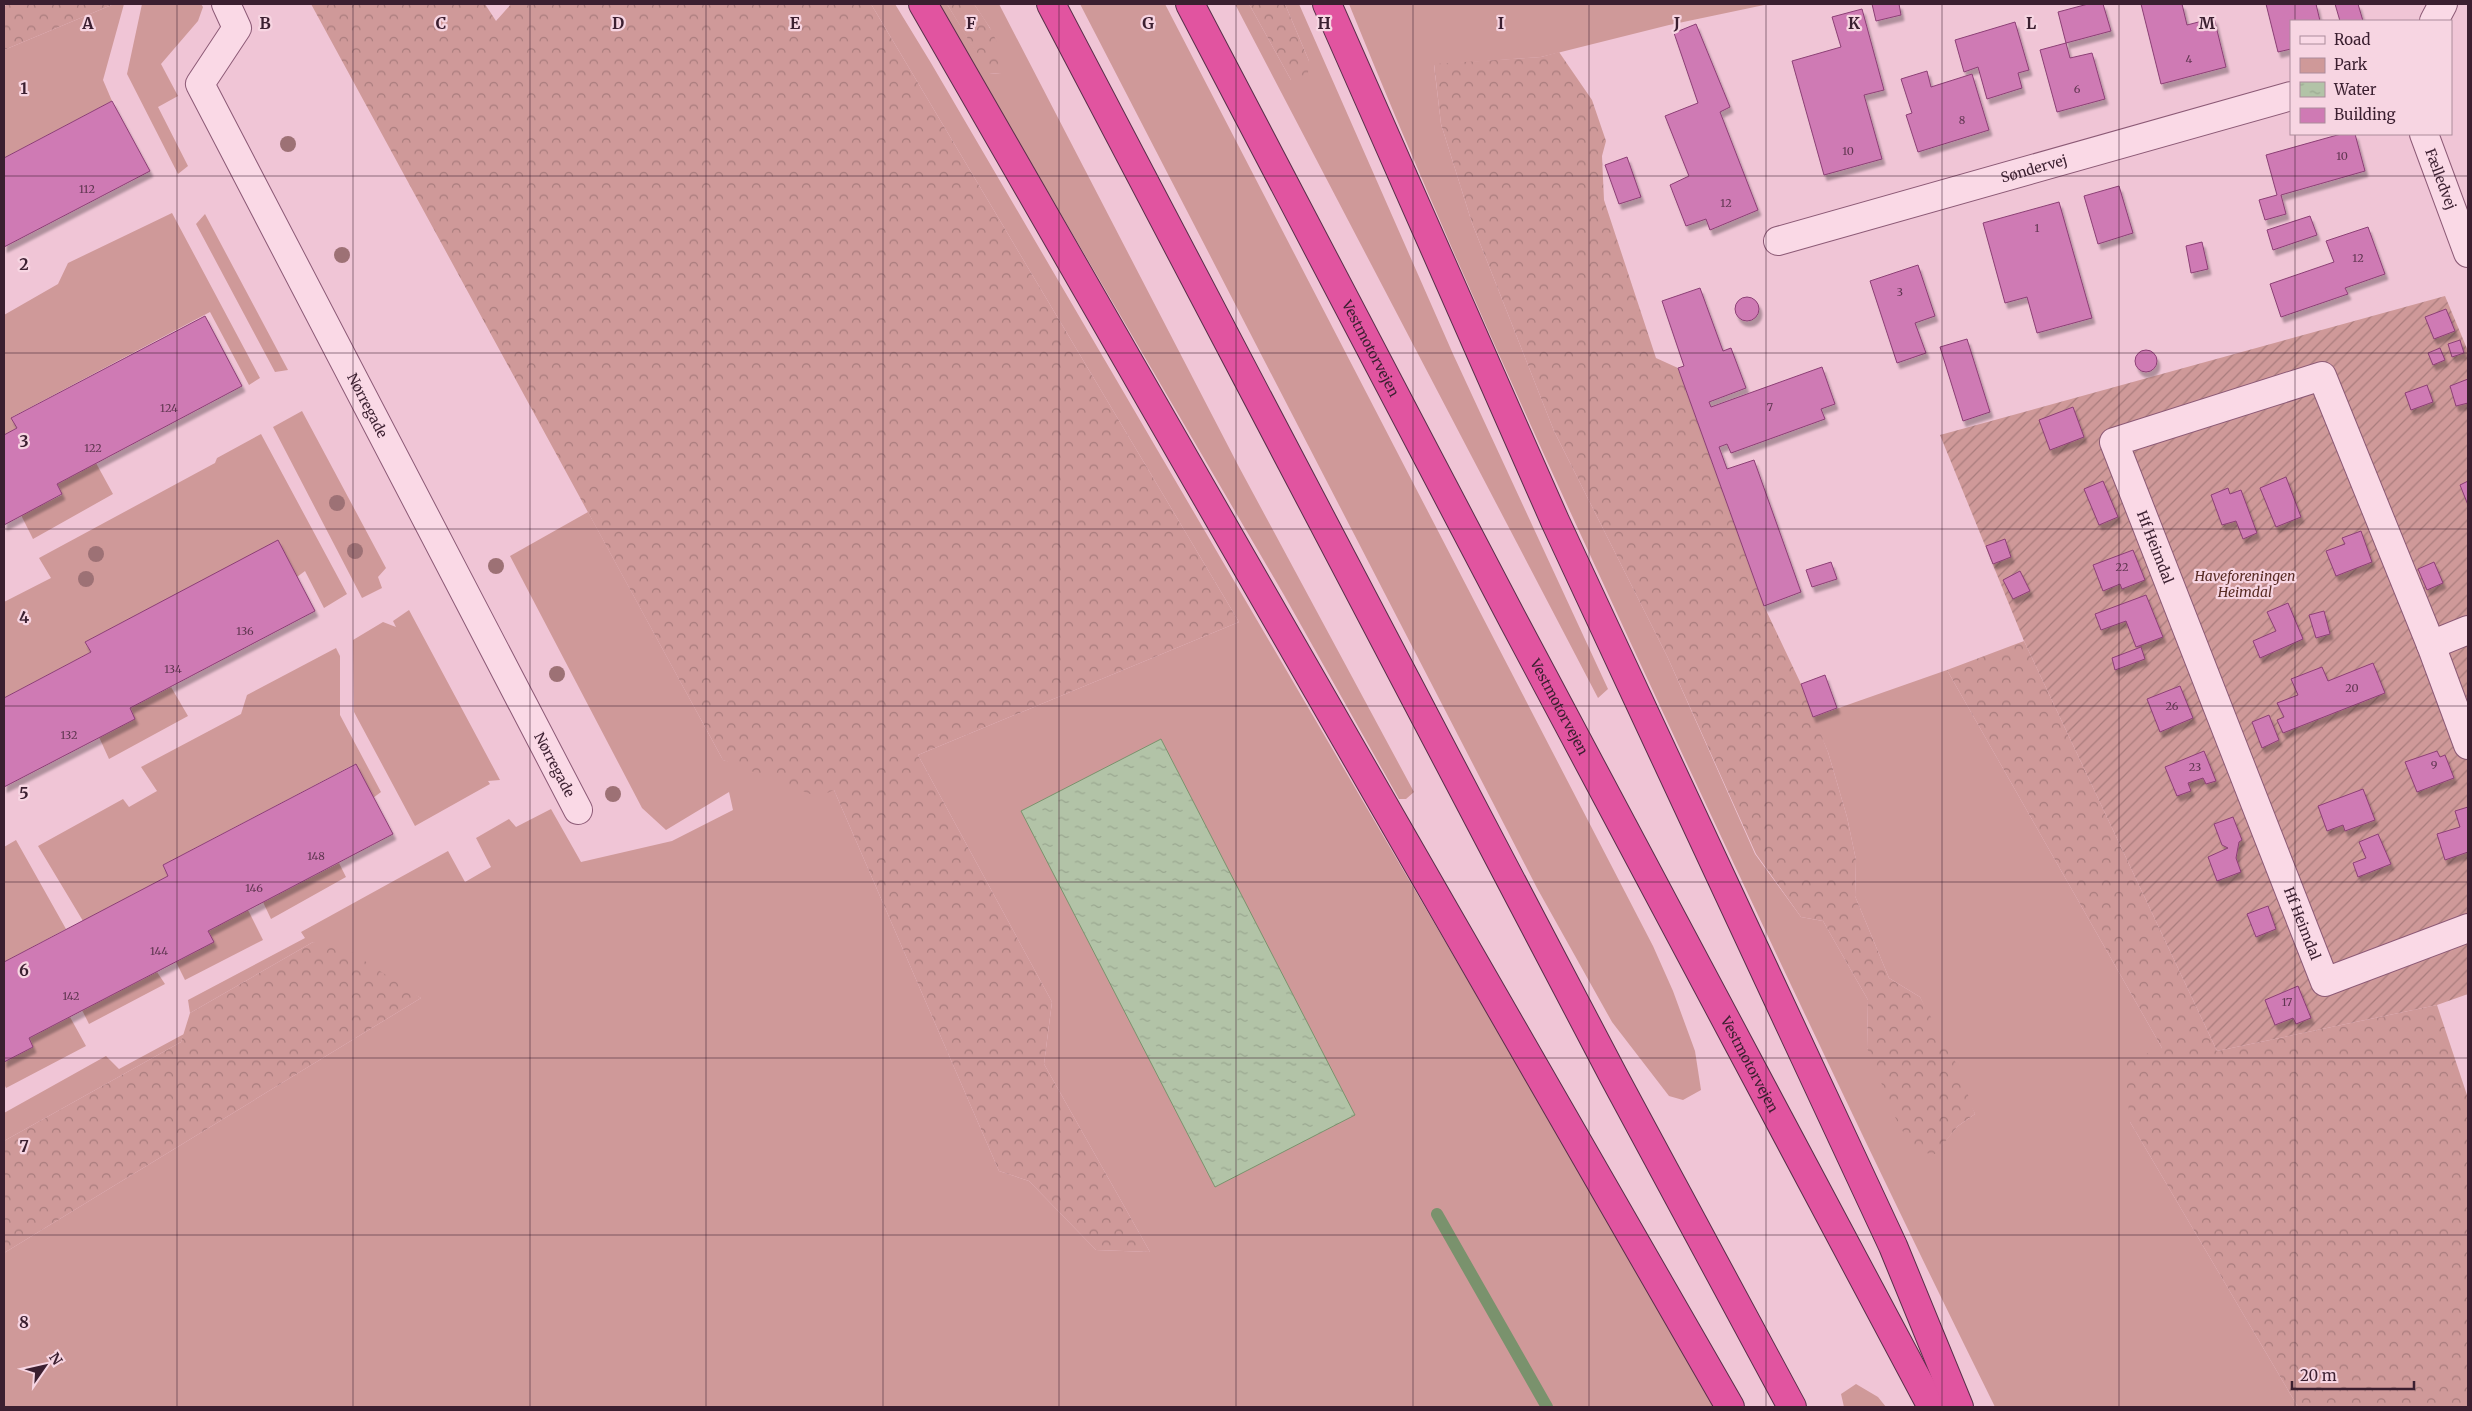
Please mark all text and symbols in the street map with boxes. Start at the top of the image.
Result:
text: A [81,13,94,33]
text: B [259,13,271,33]
text: C [436,13,446,33]
text: D [612,13,624,33]
text: E [790,13,801,33]
text: F [966,13,976,33]
text: G [1142,13,1154,33]
text: H [1317,13,1331,33]
text: I [1498,13,1504,33]
text: J [1673,13,1680,33]
text: K [1848,13,1860,33]
text: L [2026,13,2036,33]
text: M [2199,13,2216,33]
legend [2290,20,2452,135]
text: Road [2334,30,2370,49]
house number: 4 [2186,52,2193,66]
text: Park [2334,55,2368,74]
text: 1 [20,78,28,98]
text: Water [2333,80,2377,99]
house number: 6 [2074,82,2081,96]
text: Building [2334,105,2396,124]
house number: 8 [1959,113,1966,127]
house number: 10 [1842,144,1854,158]
street label: Fælledvej [2421,146,2460,212]
house number: 10 [2336,149,2348,163]
street label: Søndervej [1999,151,2069,187]
house number: 112 [79,182,95,196]
house number: 12 [1720,196,1732,210]
house number: 1 [2035,221,2040,235]
house number: 12 [2352,251,2364,265]
text: 2 [19,254,29,274]
house number: 3 [1897,285,1903,299]
street label: Vestmotorvejen [1338,296,1403,400]
street label: Nørregade [343,370,392,441]
house number: 7 [1767,400,1773,414]
house number: 124 [160,401,178,415]
text: 3 [19,431,29,451]
house number: 122 [84,441,102,455]
street label: Hf Heimdal [2133,508,2178,587]
house number: 22 [2116,560,2128,574]
park label: Haveforeningen Heimdal [2193,567,2296,601]
text: 4 [19,607,29,627]
house number: 136 [236,624,254,638]
street label: Vestmotorvejen [1526,655,1592,758]
house number: 134 [164,662,182,676]
house number: 20 [2345,681,2359,695]
house number: 26 [2166,699,2179,713]
house number: 132 [60,728,78,742]
street label: Nørregade [530,729,579,800]
house number: 9 [2431,758,2438,772]
house number: 23 [2189,760,2201,774]
text: 5 [19,783,29,803]
house number: 148 [307,849,325,863]
house number: 146 [245,881,263,895]
street label: Hf Heimdal [2280,884,2325,963]
house number: 144 [150,944,168,958]
text: 6 [19,960,29,980]
house number: 142 [62,989,80,1003]
house number: 17 [2282,995,2292,1009]
street label: Vestmotorvejen [1716,1012,1783,1116]
text: 7 [19,1136,29,1156]
text: 8 [19,1312,29,1332]
north arrow [20,1341,70,1391]
text: N [45,1349,66,1368]
scale bar [2292,1358,2414,1390]
text: 20 m [2300,1366,2337,1385]

